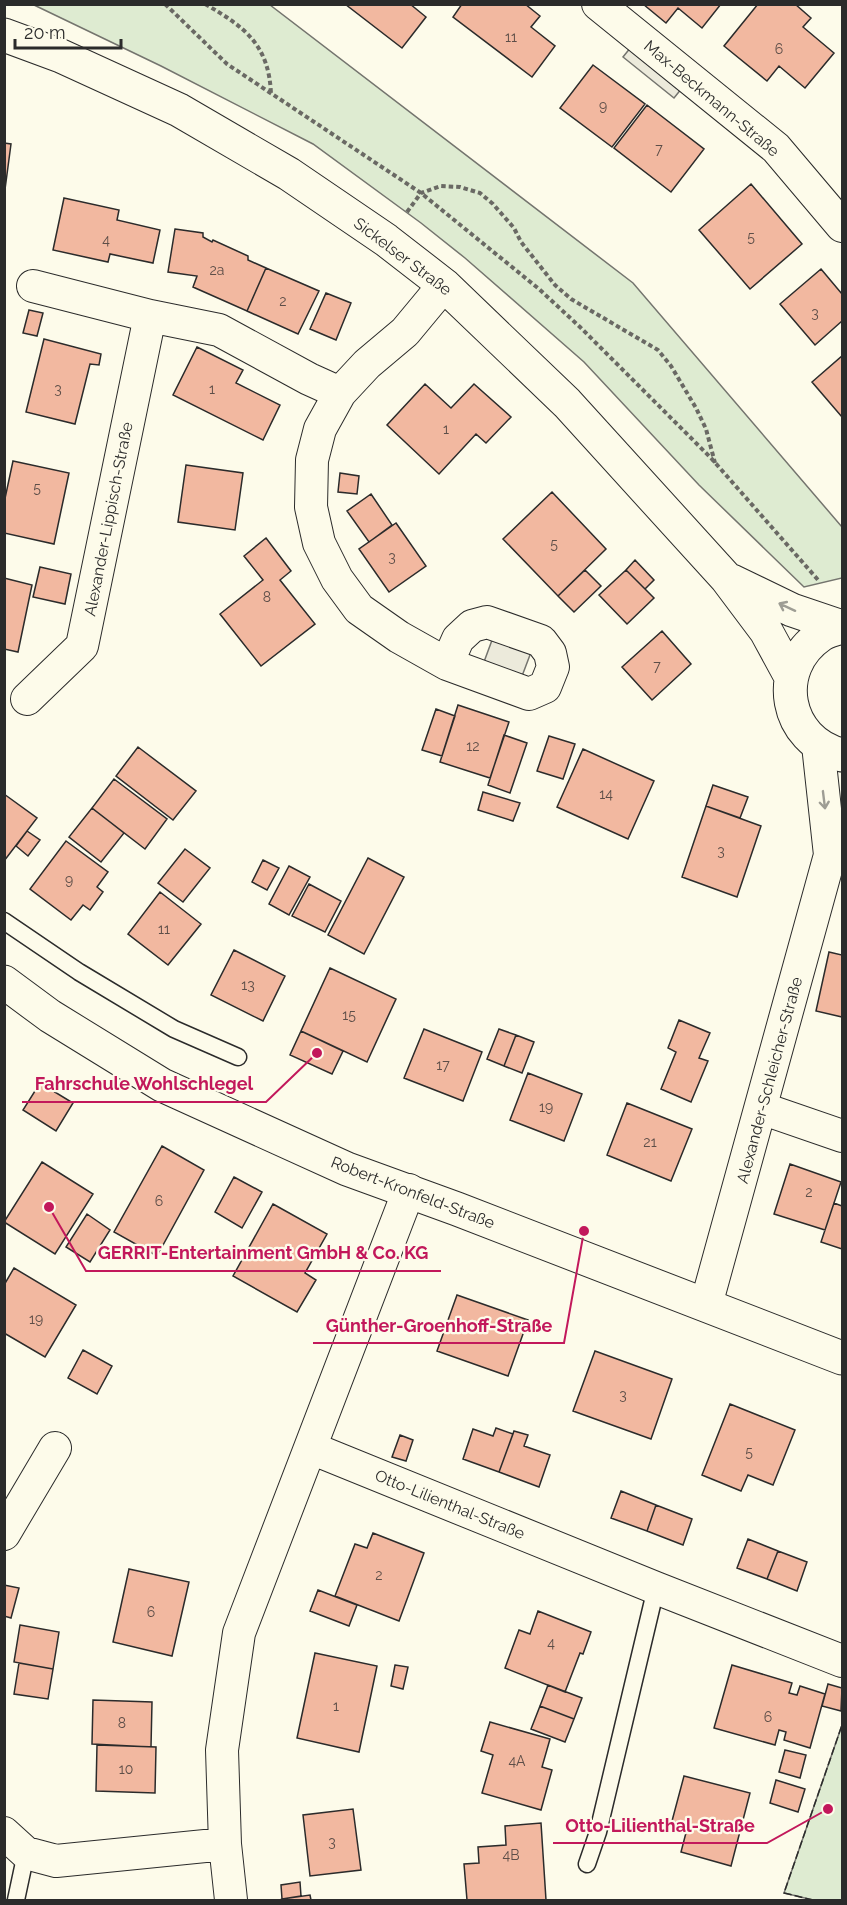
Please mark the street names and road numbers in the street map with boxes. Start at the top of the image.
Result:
street label: Max-Beckmann-Straße [640,36,783,161]
street label: Sickelser Straße [350,213,455,299]
street label: Alexander-Lippisch-Straße [80,420,137,618]
street label: Alexander-Schleicher-Straße [733,975,806,1186]
street label: Robert-Kronfeld-Straße [328,1152,497,1233]
street label: Otto-Lilienthal-Straße [372,1466,527,1543]

